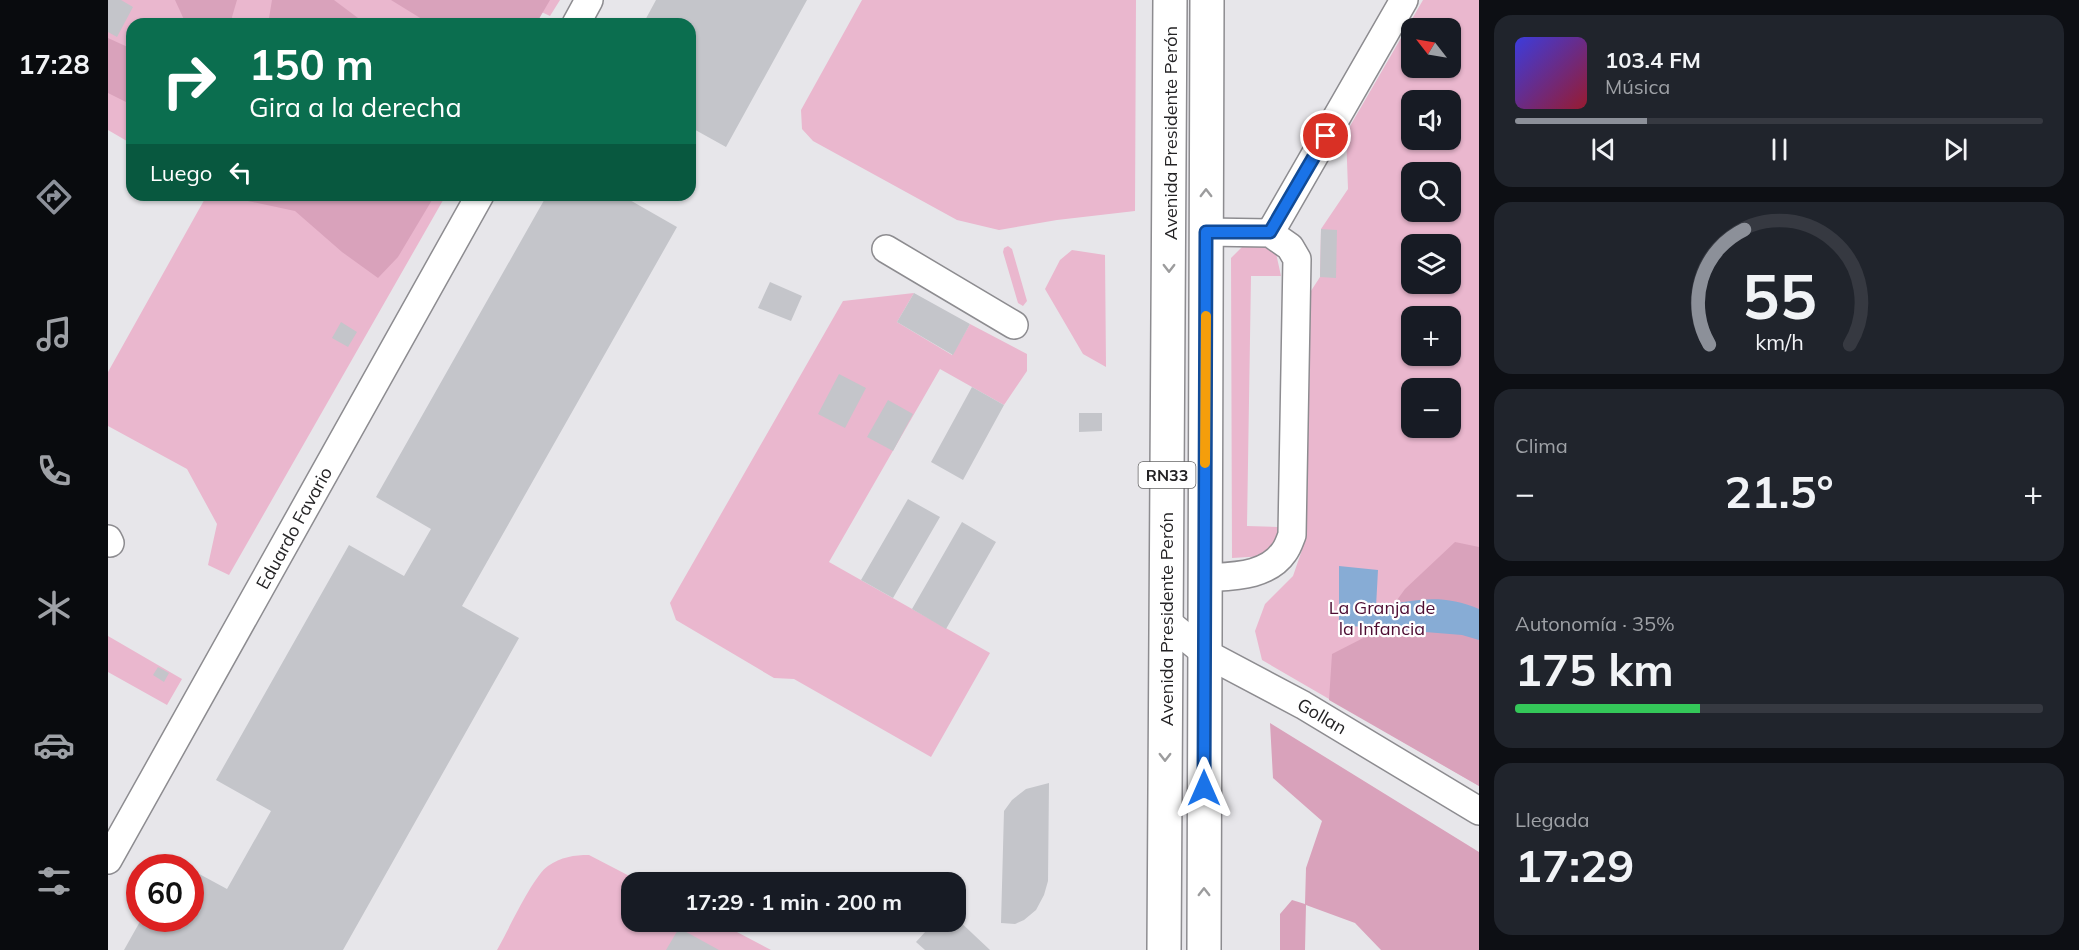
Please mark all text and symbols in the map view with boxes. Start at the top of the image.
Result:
north arrow [1401,18,1461,78]
map controls [1401,18,1461,438]
street label: Avenida Presidente Perón [1159,26,1182,240]
text: 150 m [249,38,374,91]
icon: right [150,42,228,120]
text: 103.4 FM [1605,46,1701,74]
text: 17:28 [18,47,90,81]
text: Música [1605,74,1670,99]
text: Gira a la derecha [249,90,462,124]
button: sound [1401,90,1461,150]
pin [1300,110,1351,161]
icon: arrive [1309,119,1342,152]
icon: previous [1587,133,1620,166]
icon: pause [1763,133,1796,166]
icon: next [1939,133,1972,166]
icon: left [224,156,257,189]
text: Luego [150,159,212,187]
button: search [1401,162,1461,222]
icon: directions [33,176,75,218]
one-way arrow [1200,188,1212,197]
button: layers [1401,234,1461,294]
text: 55 [1742,256,1816,335]
one-way arrow [1163,264,1175,273]
button: + [1401,306,1461,366]
icon: music [33,313,75,355]
text: km/h [1755,328,1803,355]
button: − [1401,378,1461,438]
text: Clima [1515,433,1568,458]
icon: phone [33,450,75,492]
road number: RN33 [1138,462,1196,488]
street label: Eduardo Favario [251,463,337,593]
text: 21.5° [1724,463,1834,519]
text: − [1515,472,1535,513]
text: + [2023,472,2043,513]
street label: Avenida Presidente Perón [1155,512,1178,726]
icon: climate [33,587,75,629]
park label: La Granja de la Infancia [1329,596,1435,640]
text: Autonomía · 35% [1515,611,1675,636]
text: 175 km [1515,641,1674,697]
street label: Gollan [1293,693,1351,739]
icon: car [33,724,75,766]
one-way arrow [1159,753,1171,762]
position arrow [1172,756,1236,820]
text: Llegada [1515,807,1590,832]
text: 17:29 [1515,837,1634,893]
speed limit sign: 60 [126,854,204,932]
icon: filters [33,860,75,902]
one-way arrow [1198,887,1210,896]
text: 17:29 · 1 min · 200 m [685,888,902,916]

